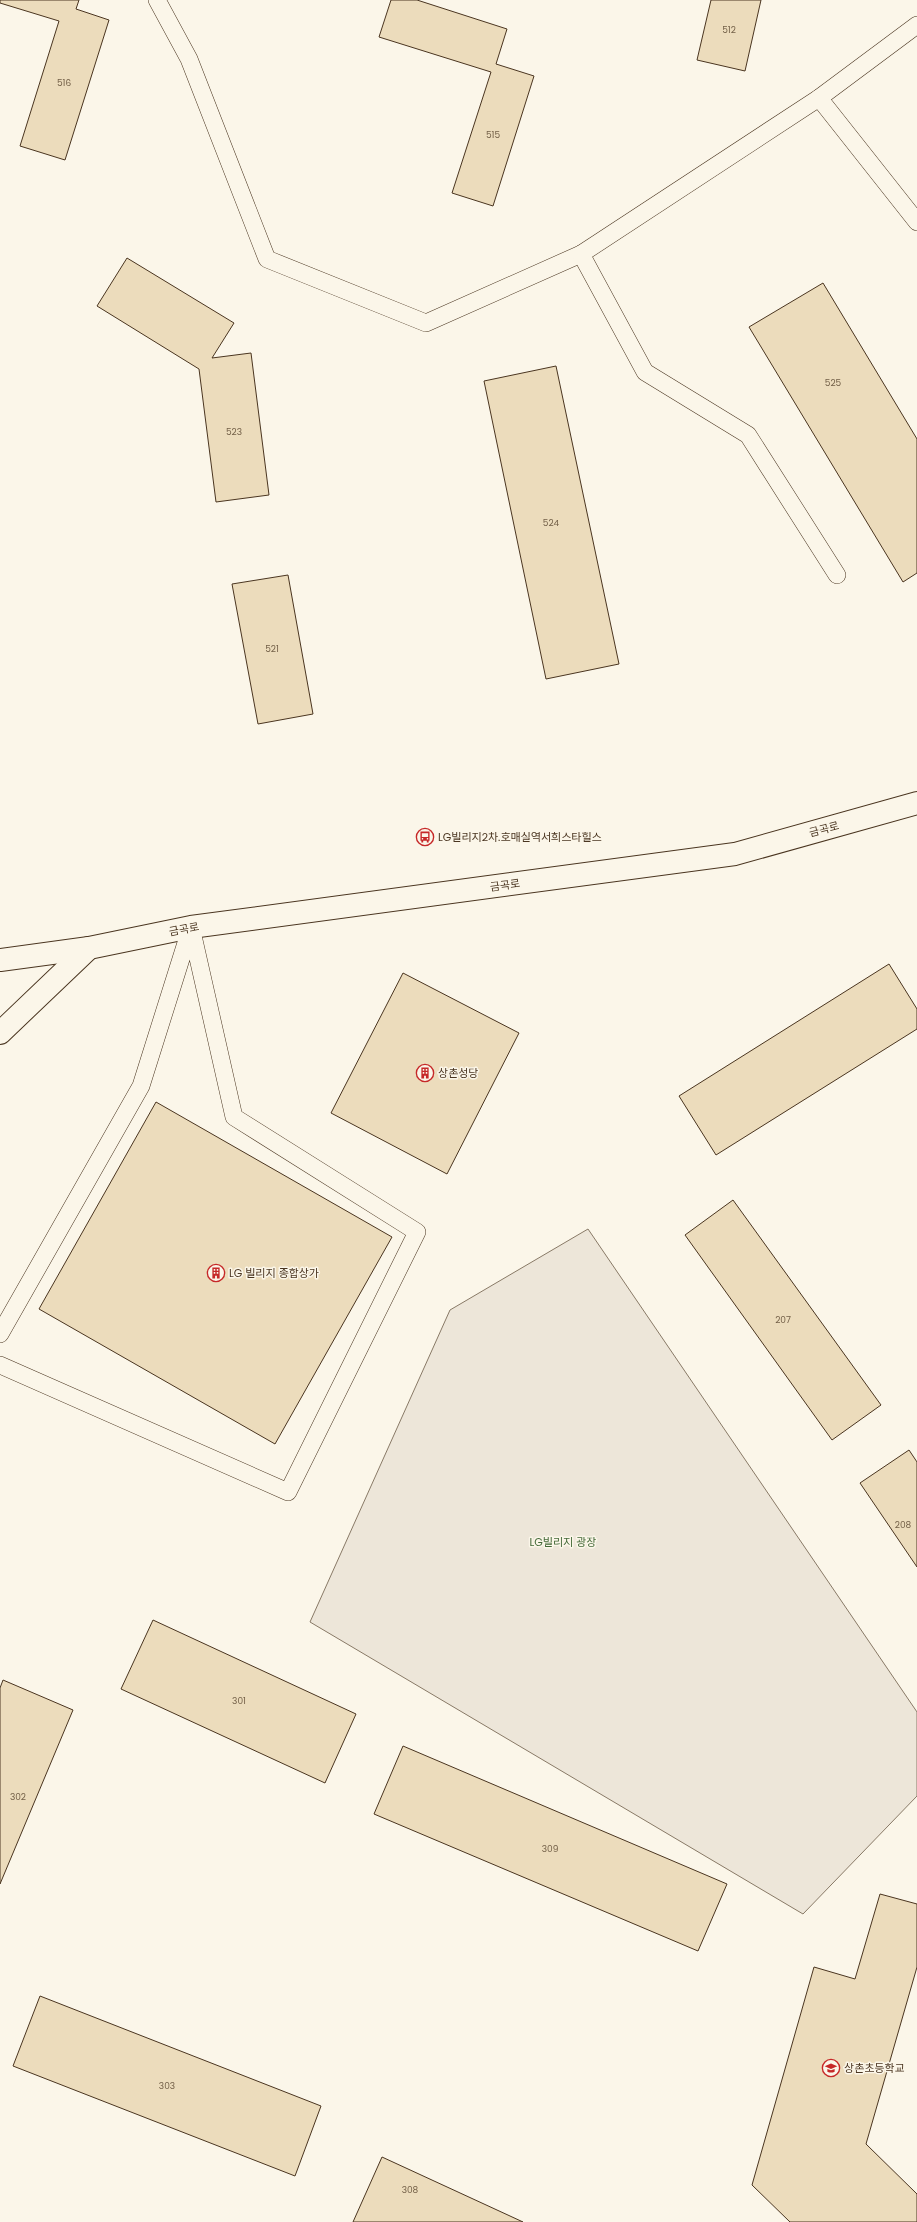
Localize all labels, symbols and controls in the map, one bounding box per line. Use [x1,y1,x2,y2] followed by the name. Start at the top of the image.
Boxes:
[722,24,736,36] house number: 512
[57,77,71,89] house number: 516
[486,129,500,141] house number: 515
[825,377,842,389] house number: 525
[226,426,242,438] house number: 523
[543,517,560,529] house number: 524
[265,643,279,655] house number: 521
[807,817,841,841] street label: 금곡로
[415,827,435,847] bus stop icon: LG빌리지2차.호매실역서희스타힐스
[438,829,602,845] place label: LG빌리지2차.호매실역서희스타힐스
[489,875,521,895] street label: 금곡로
[168,918,200,940] street label: 금곡로
[415,1063,435,1083] building icon: 상촌성당
[438,1065,478,1081] place label: 상촌성당
[206,1263,226,1283] building icon: LG 빌리지 종합상가
[229,1265,319,1281] place label: LG 빌리지 종합상가
[775,1314,791,1326] house number: 207
[895,1519,912,1531] house number: 208
[530,1534,596,1550] park label: LG빌리지 광장
[232,1695,246,1707] house number: 301
[10,1791,26,1803] house number: 302
[542,1843,559,1855] house number: 309
[821,2058,841,2078] school or university icon: 상촌초등학교
[844,2060,905,2076] place label: 상촌초등학교
[159,2080,175,2092] house number: 303
[402,2184,419,2196] house number: 308

